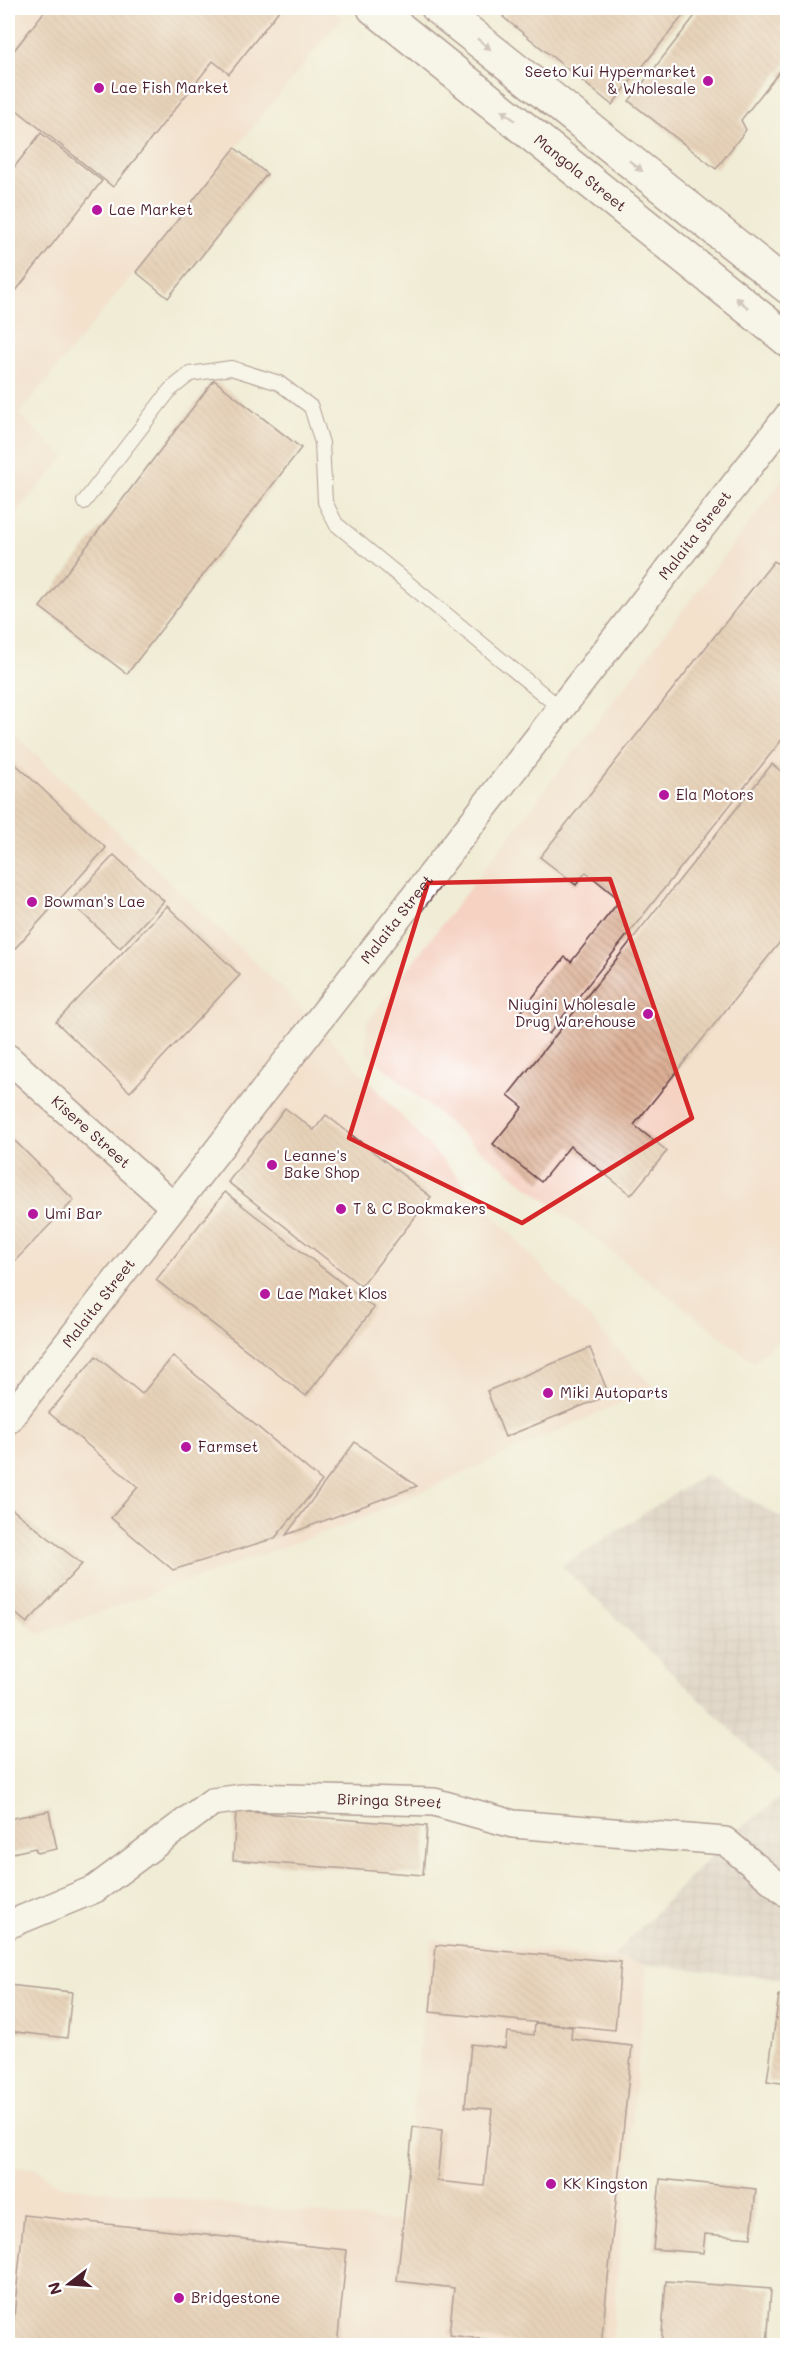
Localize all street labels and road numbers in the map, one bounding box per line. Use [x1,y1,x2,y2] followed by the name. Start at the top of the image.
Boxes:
[530,129,631,216] street label: Mangola Street
[653,486,735,584] street label: Malaita Street
[355,870,437,967] street label: Malaita Street
[47,1091,135,1172] street label: Kisere Street
[57,1254,139,1351] street label: Malaita Street
[337,1788,445,1813] street label: Biringa Street

